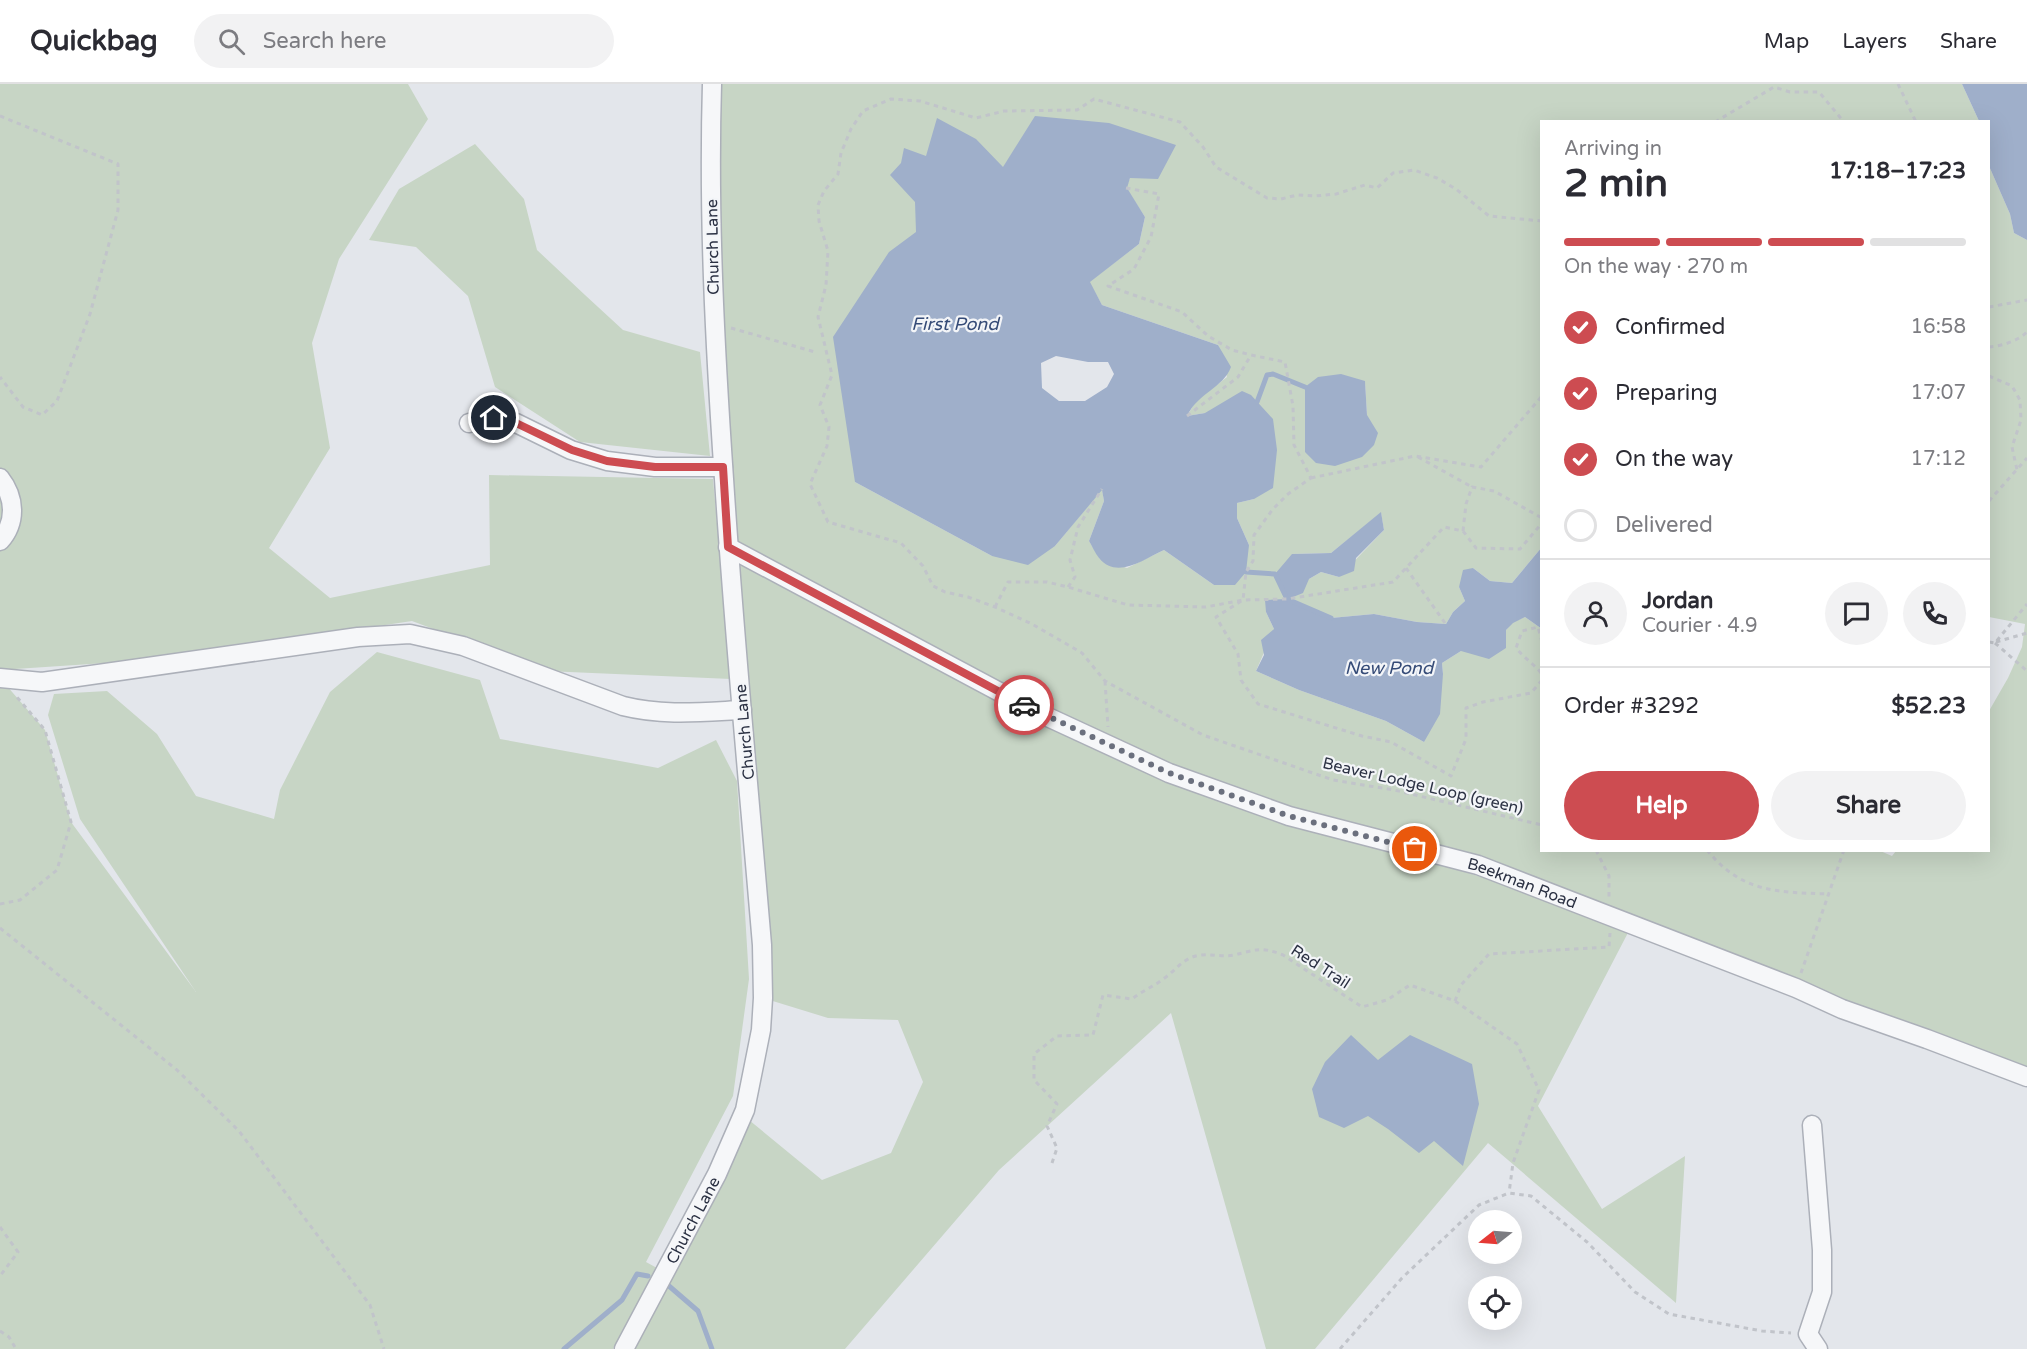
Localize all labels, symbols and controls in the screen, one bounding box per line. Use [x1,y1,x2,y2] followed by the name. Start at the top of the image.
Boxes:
[194,14,614,68] search box
[30,24,158,58] text: Quickbag
[215,25,248,58] icon: search
[263,28,387,54] text: Search here
[1764,29,1809,54] text: Map
[1842,29,1907,54] text: Layers
[1940,29,1997,54] text: Share
[1564,137,1662,161] text: Arriving in
[1829,158,1966,184] text: 17:18–17:23
[1564,160,1668,207] text: 2 min
[702,199,724,295] street label: Church Lane
[1564,255,1748,279] text: On the way · 270 m
[1564,311,1597,344] icon: check
[911,313,1001,335] water label: First Pond
[1615,314,1725,340] text: Confirmed
[1911,315,1966,339] text: 16:58
[1564,377,1597,410] icon: check
[1615,380,1718,406] text: Preparing
[1911,381,1966,405] text: 17:07
[468,392,519,443] pin
[477,401,510,434] icon: home
[1564,443,1597,476] icon: check
[1615,446,1733,472] text: On the way
[1911,447,1966,471] text: 17:12
[1615,512,1713,538] text: Delivered
[1564,582,1627,645] button: person
[1825,582,1888,645] button: chat
[1903,582,1966,645] button: phone
[1642,588,1713,614] text: Jordan
[1642,614,1757,638] text: Courier · 4.9
[1345,657,1436,679] water label: New Pond
[994,675,1054,735] courier
[731,683,759,781] street label: Church Lane
[1008,689,1041,722] icon: car
[1564,693,1699,719] text: Order #3292
[1891,693,1966,719] text: $52.23
[1321,753,1525,819] street label: Beaver Lodge Loop (green)
[1564,771,1759,840] button: Help
[1771,771,1966,840] button: Share
[1389,823,1440,874] pin
[1398,832,1431,865] icon: bag
[1465,854,1580,913] street label: Beekman Road
[1287,940,1354,993] street label: Red Trail
[662,1173,725,1268] street label: Church Lane
[1468,1210,1522,1264] north arrow
[1468,1210,1522,1330] map controls
[1468,1276,1522,1330] button: locate

